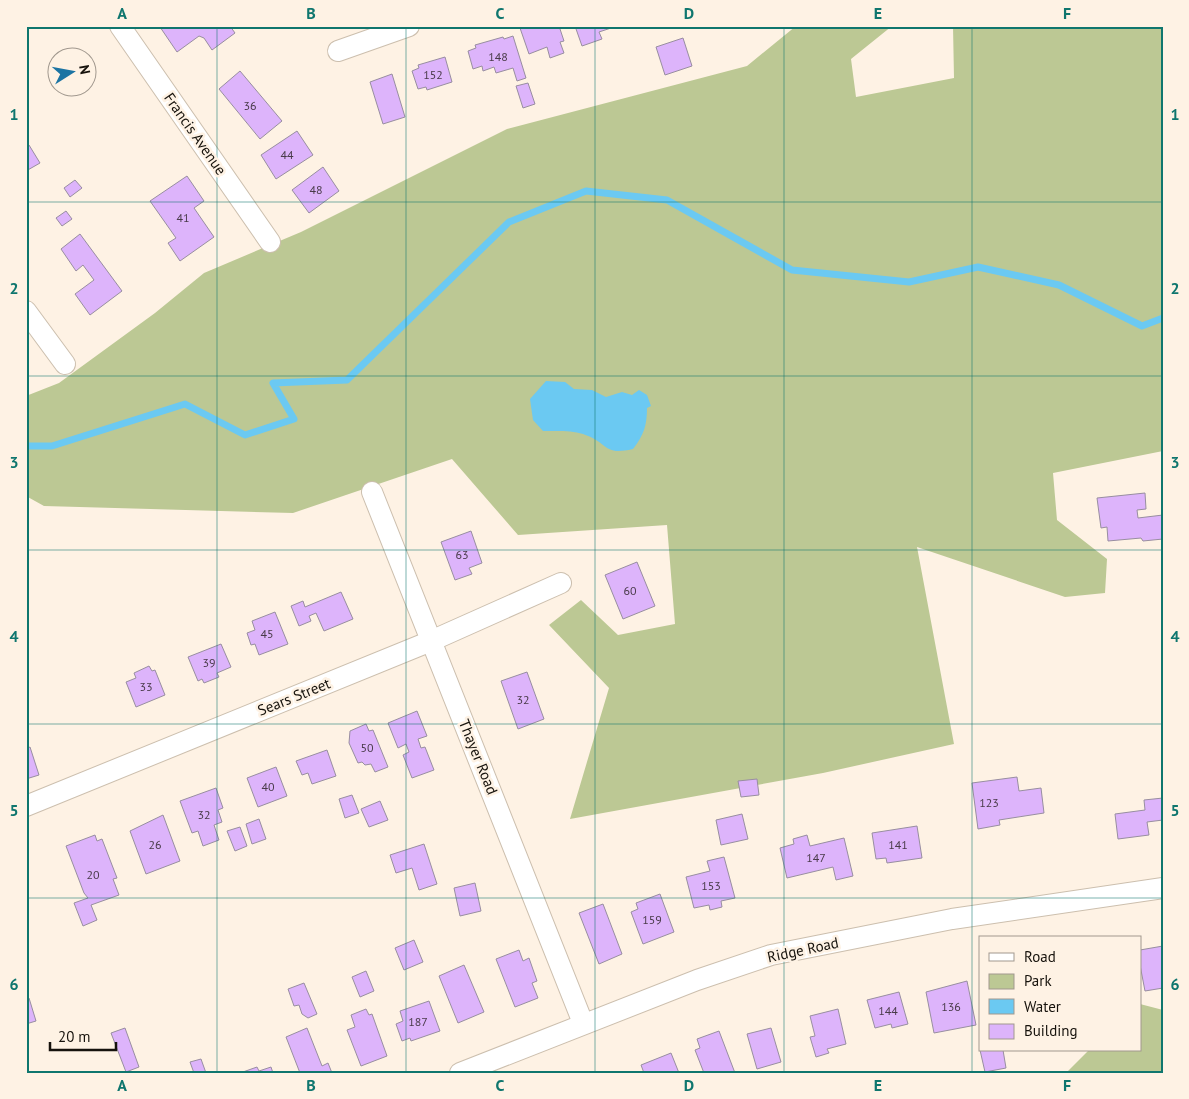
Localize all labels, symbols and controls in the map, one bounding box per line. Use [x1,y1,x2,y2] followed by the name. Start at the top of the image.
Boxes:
[117,3,127,23] text: A
[306,3,316,23] text: B
[496,3,505,23] text: C
[684,3,694,23] text: D
[874,3,882,23] text: E
[1063,3,1071,23] text: F
[48,48,98,98] north arrow
[488,49,508,64] house number: 148
[75,63,94,76] text: N
[423,67,443,82] house number: 152
[160,89,231,178] street label: Francis Avenue
[243,98,257,113] house number: 36
[9,104,19,124] text: 1
[1170,104,1180,124] text: 1
[280,147,294,162] house number: 44
[309,182,323,197] house number: 48
[176,210,190,225] house number: 41
[9,278,19,298] text: 2
[1170,278,1180,298] text: 2
[9,452,19,472] text: 3
[1170,452,1180,472] text: 3
[455,547,469,562] house number: 63
[623,583,637,598] house number: 60
[9,626,19,646] text: 4
[260,626,274,641] house number: 45
[1170,626,1180,646] text: 4
[202,655,216,670] house number: 39
[255,673,333,720] street label: Sears Street
[139,679,153,694] house number: 33
[516,692,530,707] house number: 32
[455,716,502,797] street label: Thayer Road
[360,740,374,755] house number: 50
[261,779,275,794] house number: 40
[979,795,999,810] house number: 123
[9,800,19,820] text: 5
[1170,800,1180,820] text: 5
[197,807,211,822] house number: 32
[148,837,162,852] house number: 26
[888,837,908,852] house number: 141
[806,850,826,865] house number: 147
[86,867,100,882] house number: 20
[701,878,721,893] house number: 153
[642,912,662,927] house number: 159
[765,933,840,966] street label: Ridge Road
[979,936,1142,1052] legend
[1024,947,1056,966] text: Road
[1024,971,1052,990] text: Park
[9,974,19,994] text: 6
[1170,974,1180,994] text: 6
[1024,997,1061,1016] text: Water
[941,999,961,1014] house number: 136
[878,1003,898,1018] house number: 144
[408,1014,428,1029] house number: 187
[50,1019,116,1051] scale bar
[1024,1021,1078,1040] text: Building
[58,1027,91,1046] text: 20 m
[117,1075,127,1095] text: A
[306,1075,316,1095] text: B
[496,1075,505,1095] text: C
[684,1075,694,1095] text: D
[874,1075,882,1095] text: E
[1063,1075,1071,1095] text: F

